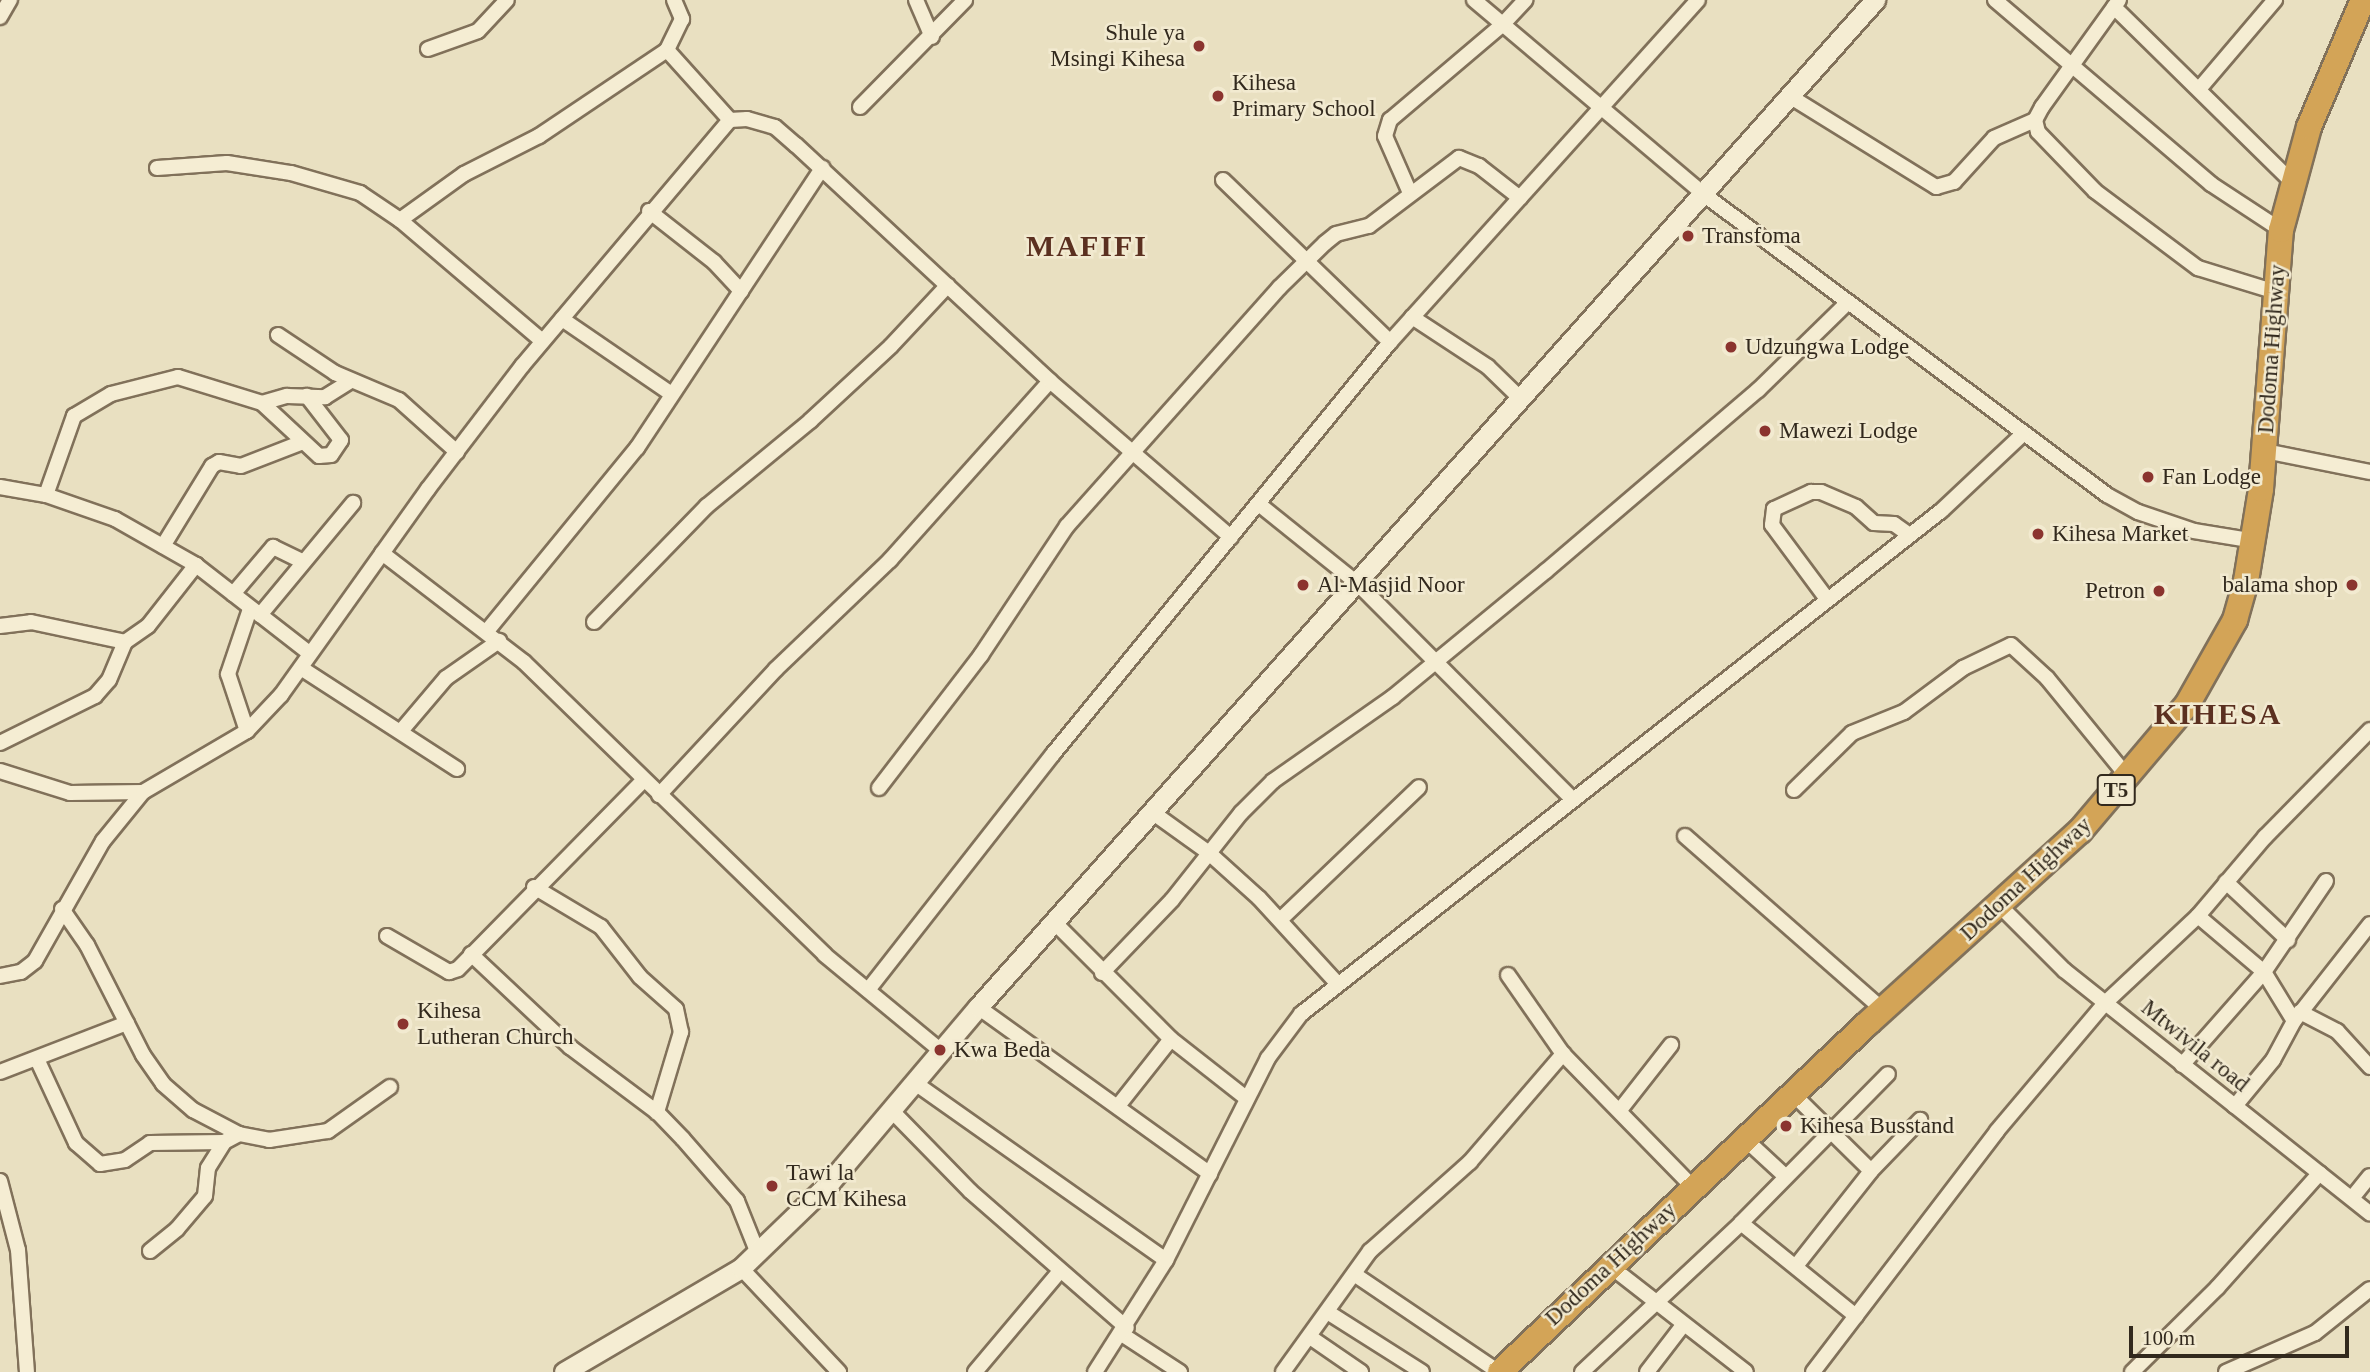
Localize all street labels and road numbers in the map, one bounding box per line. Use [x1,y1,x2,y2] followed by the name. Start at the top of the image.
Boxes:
[2252,264,2292,434] street label: Dodoma Highway
[2095,772,2137,808] road number: T5
[1955,811,2097,947] street label: Dodoma Highway
[2135,994,2255,1098] street label: Mtwivila road
[1540,1196,1682,1332] street label: Dodoma Highway

